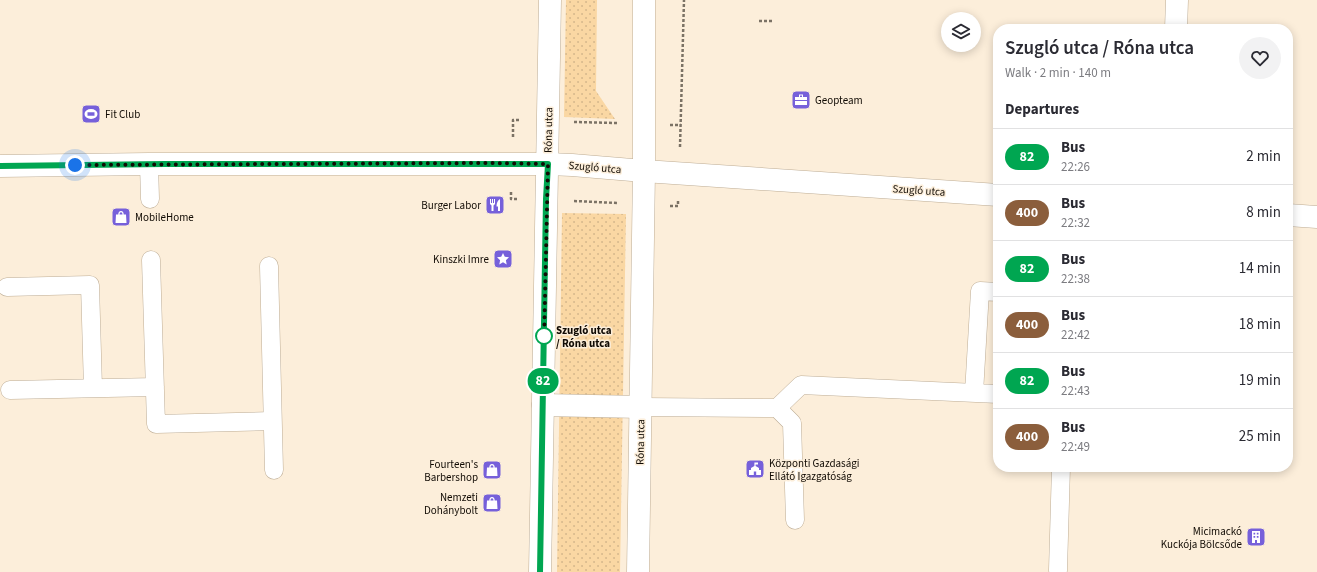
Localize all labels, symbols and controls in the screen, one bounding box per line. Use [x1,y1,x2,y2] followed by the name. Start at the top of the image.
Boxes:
[941,12,981,52] map controls
[941,12,981,52] button: layers
[1005,35,1194,62] text: Szugló utca / Róna utca
[1239,37,1281,79] button: heart
[1005,64,1111,82] text: Walk · 2 min · 140 m
[790,89,812,111] office icon: Geopteam
[815,93,863,108] place label: Geopteam
[1005,99,1079,120] text: Departures
[80,103,102,125] sports icon: Fit Club
[105,107,140,122] place label: Fit Club
[541,107,556,153] street label: Róna utca
[1061,137,1085,158] text: Bus
[1246,146,1281,167] text: 2 min
[1020,147,1034,167] text: 82
[65,155,85,175] your location
[568,158,622,177] street label: Szugló utca
[1061,158,1090,176] text: 22:26
[892,181,946,200] street label: Szugló utca
[1061,193,1085,214] text: Bus
[484,194,506,216] restaurant icon: Burger Labor
[421,198,481,213] place label: Burger Labor
[1246,202,1281,223] text: 8 min
[1016,203,1038,223] text: 400
[110,206,132,228] shop icon: MobileHome
[135,210,194,225] place label: MobileHome
[1061,214,1090,232] text: 22:32
[492,248,514,270] place icon: Kinszki Imre
[1061,249,1085,270] text: Bus
[433,252,490,267] place label: Kinszki Imre
[1239,258,1281,279] text: 14 min
[1020,259,1034,279] text: 82
[1061,270,1090,288] text: 22:38
[1061,305,1085,326] text: Bus
[1239,314,1281,335] text: 18 min
[1016,315,1038,335] text: 400
[556,323,612,351] place label: Szugló utca / Róna utca
[1061,326,1090,344] text: 22:42
[535,327,553,345] marker: Szugló utca / Róna utca
[1061,361,1085,382] text: Bus
[525,368,561,394] line badge: 82
[1239,370,1281,391] text: 19 min
[536,371,550,391] text: 82
[1020,371,1034,391] text: 82
[1061,382,1090,400] text: 22:43
[1061,417,1085,438] text: Bus
[633,419,648,465] street label: Róna utca
[1239,426,1281,447] text: 25 min
[1016,427,1038,447] text: 400
[1061,438,1090,456] text: 22:49
[769,456,860,484] place label: Központi Gazdasági Ellátó Igazgatóság
[424,457,478,485] place label: Fourteen's Barbershop
[744,458,766,480] public building icon: Központi Gazdasági Ellátó Igazgatóság
[481,459,503,481] shop icon: Fourteen's Barbershop
[424,490,478,518] place label: Nemzeti Dohánybolt
[481,492,503,514] shop icon: Nemzeti Dohánybolt
[1161,524,1243,552] place label: Micimackó Kuckója Bölcsőde
[1245,526,1267,548] building icon: Micimackó Kuckója Bölcsőde

